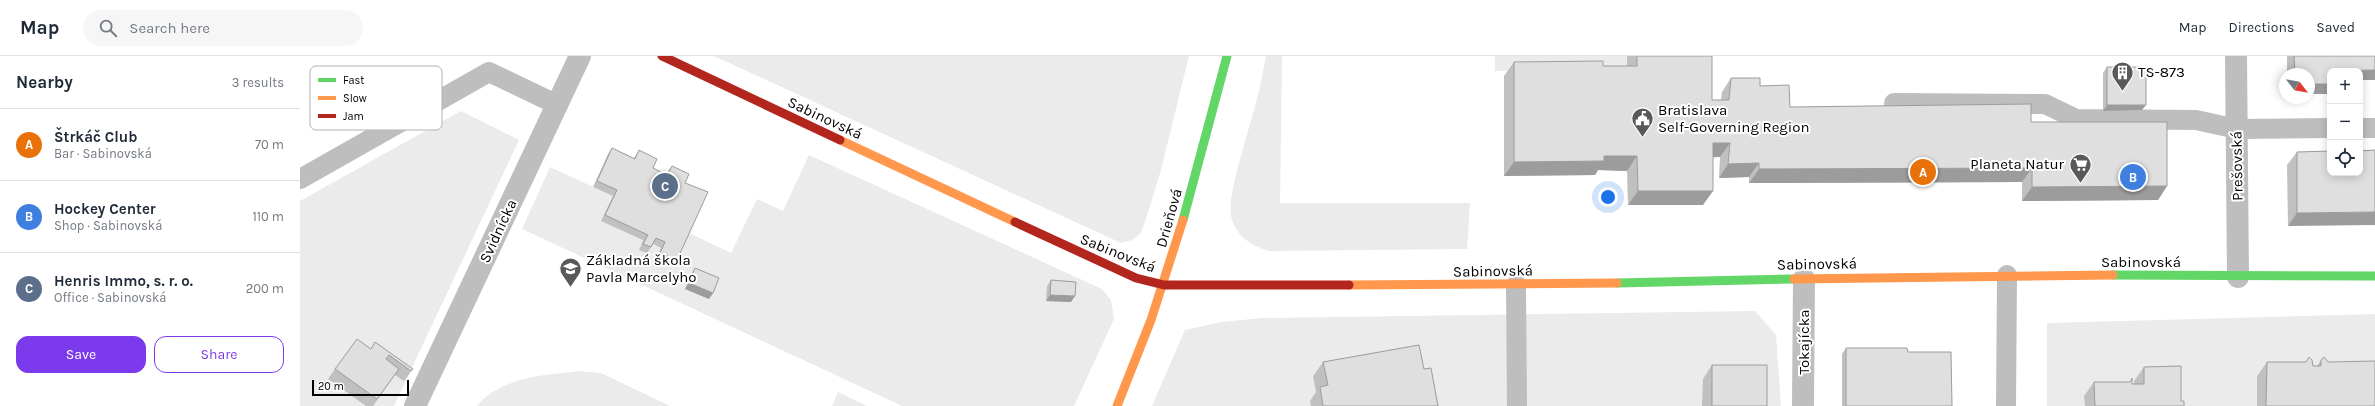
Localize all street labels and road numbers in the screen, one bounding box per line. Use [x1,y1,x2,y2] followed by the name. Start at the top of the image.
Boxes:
[785,93,865,143] street label: Sabinovská
[2227,131,2247,201] street label: Prešovská
[1152,186,1186,250] street label: Drieňová
[475,196,521,266] street label: Svidnícka
[1078,230,1158,276] street label: Sabinovská
[2101,253,2181,271] street label: Sabinovská
[1777,254,1857,274] street label: Sabinovská
[1453,261,1533,281] street label: Sabinovská
[1795,310,1813,374] street label: Tokajícka

